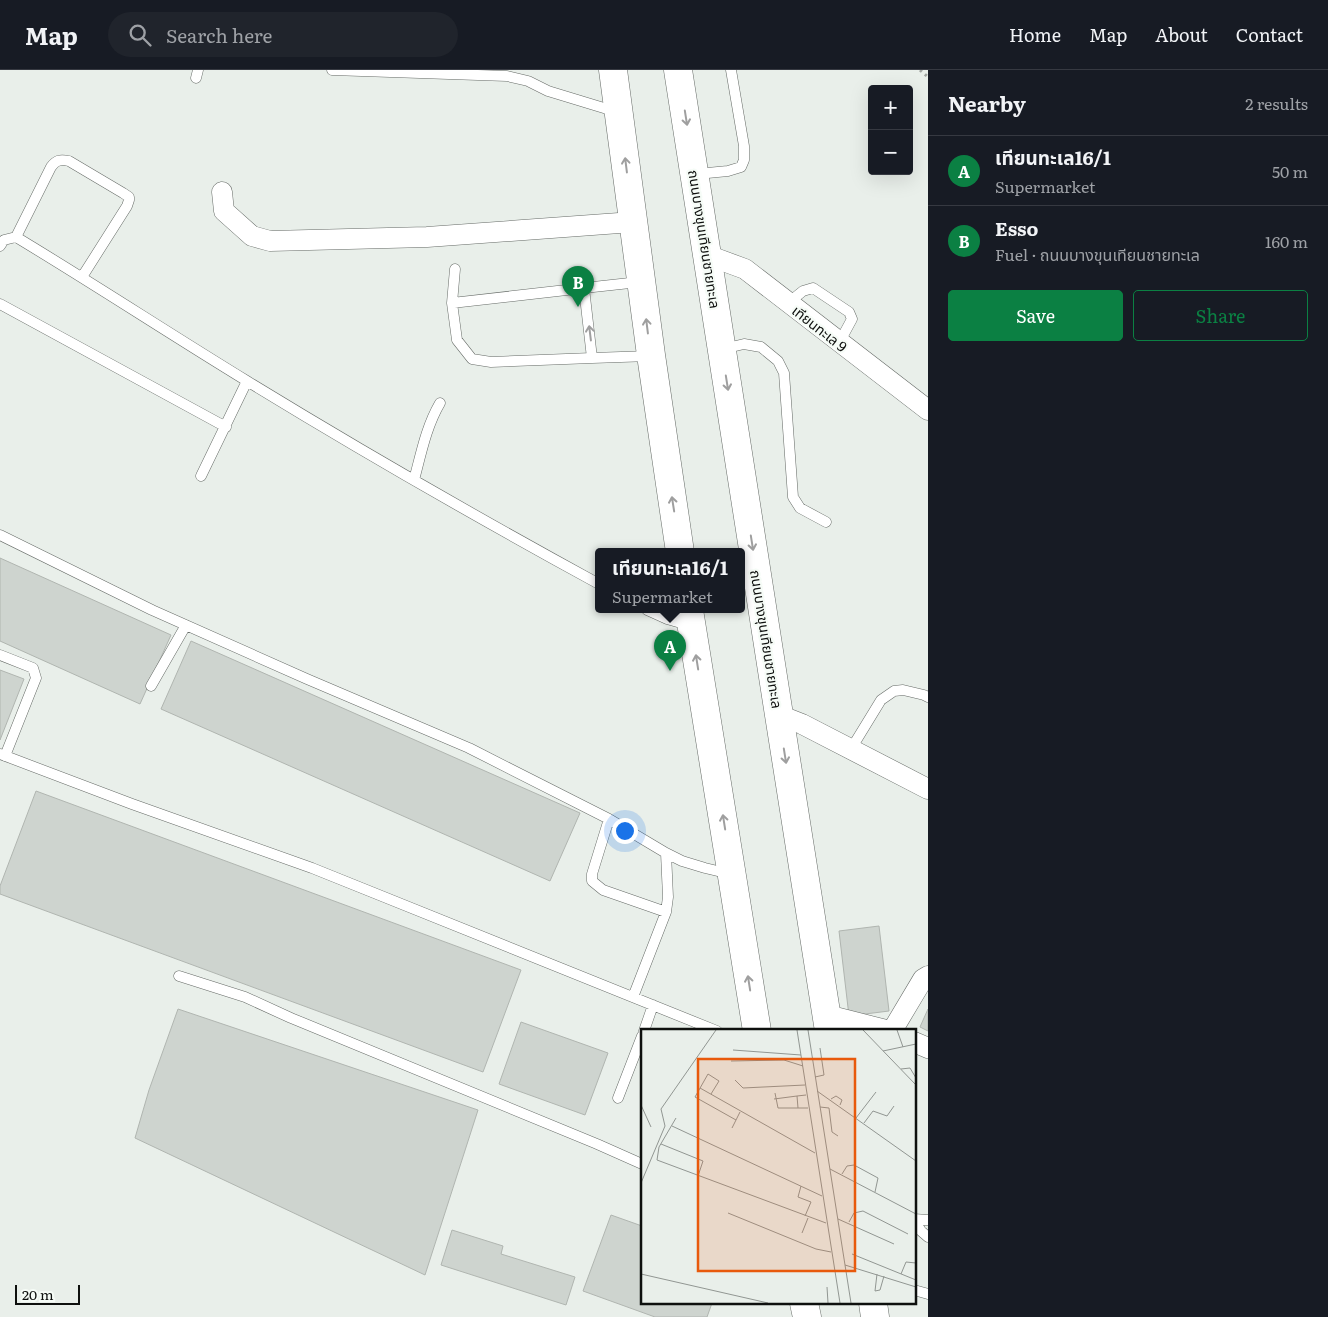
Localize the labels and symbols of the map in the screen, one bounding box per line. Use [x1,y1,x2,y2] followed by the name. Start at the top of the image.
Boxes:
[681,110,691,126] one-way arrow
[621,157,631,173] one-way arrow
[684,168,726,310] street label: ถนนบางขุนเทียนชายทะเล
[562,266,594,307] pin: B
[788,300,852,356] street label: เทียนทะเล 9
[642,318,652,334] one-way arrow
[585,325,595,341] one-way arrow
[722,374,732,390] one-way arrow
[668,496,678,512] one-way arrow
[747,535,757,551] one-way arrow
[746,568,788,710] street label: ถนนบางขุนเทียนชายทะเล
[654,630,686,671] pin: A
[692,654,702,670] one-way arrow
[780,747,790,763] one-way arrow
[718,814,728,830] one-way arrow
[612,818,638,844] your location
[744,975,754,991] one-way arrow
[641,1029,916,1304] inset map
[15,1282,80,1305] scale bar

